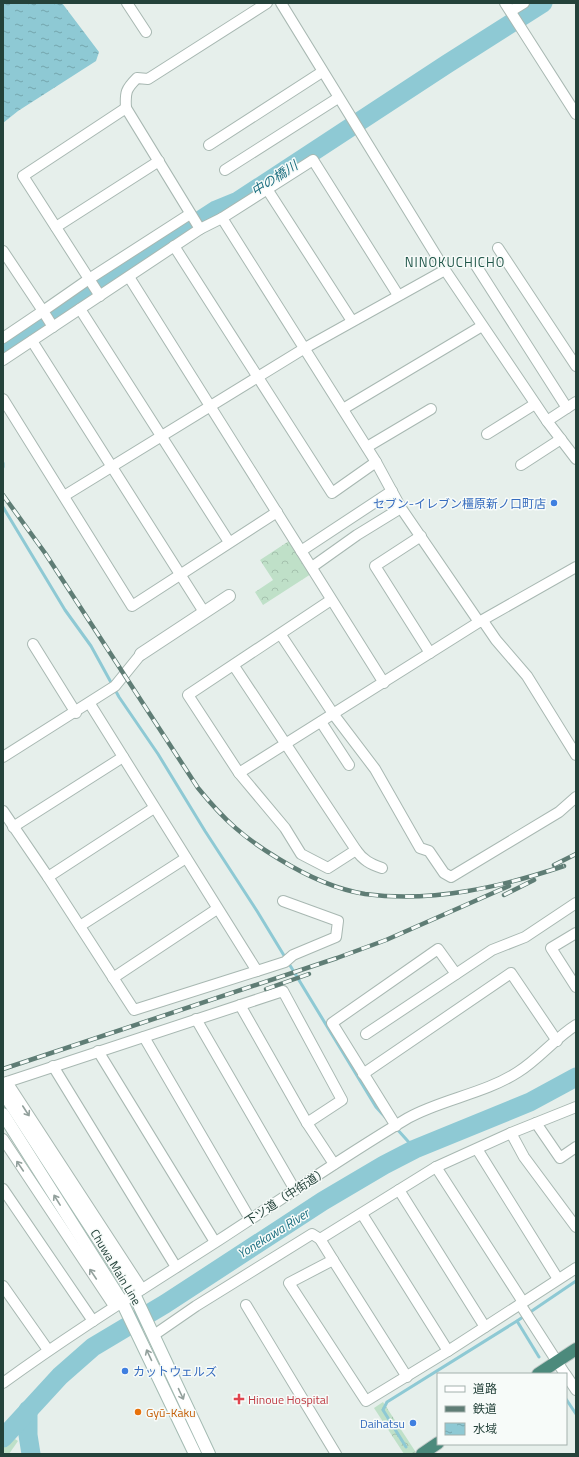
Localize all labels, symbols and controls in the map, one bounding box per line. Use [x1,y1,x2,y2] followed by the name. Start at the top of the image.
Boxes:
[247,154,303,201] water label: 中の橋川
[405,252,505,272] district label: NINOKUCHICHO
[373,494,546,513] place label: セブン-イレブン橿原新ノ口町店
[549,498,559,508] marker: セブン-イレブン橿原新ノ口町店
[22,1105,30,1116] one-way arrow
[16,1161,24,1172] one-way arrow
[241,1162,331,1230] street label: 下ツ道（中街道）
[53,1194,61,1206] one-way arrow
[233,1202,314,1263] water label: Yonekawa River
[86,1225,146,1309] street label: Chuwa Main Line
[88,1268,96,1280] one-way arrow
[145,1350,152,1362] one-way arrow
[133,1362,217,1381] place label: カットウェルズ
[120,1366,130,1376] marker: カットウェルズ
[437,1373,567,1445] legend
[473,1379,497,1398] text: 道路
[178,1387,185,1399] one-way arrow
[248,1390,329,1409] place label: Hinoue Hospital
[233,1393,245,1405] marker: Hinoue Hospital
[473,1399,497,1418] text: 鉄道
[146,1403,196,1422] place label: Gyū-Kaku
[133,1407,143,1417] marker: Gyū-Kaku
[360,1414,405,1433] place label: Daihatsu
[408,1418,418,1428] marker: Daihatsu
[473,1419,497,1438] text: 水域

